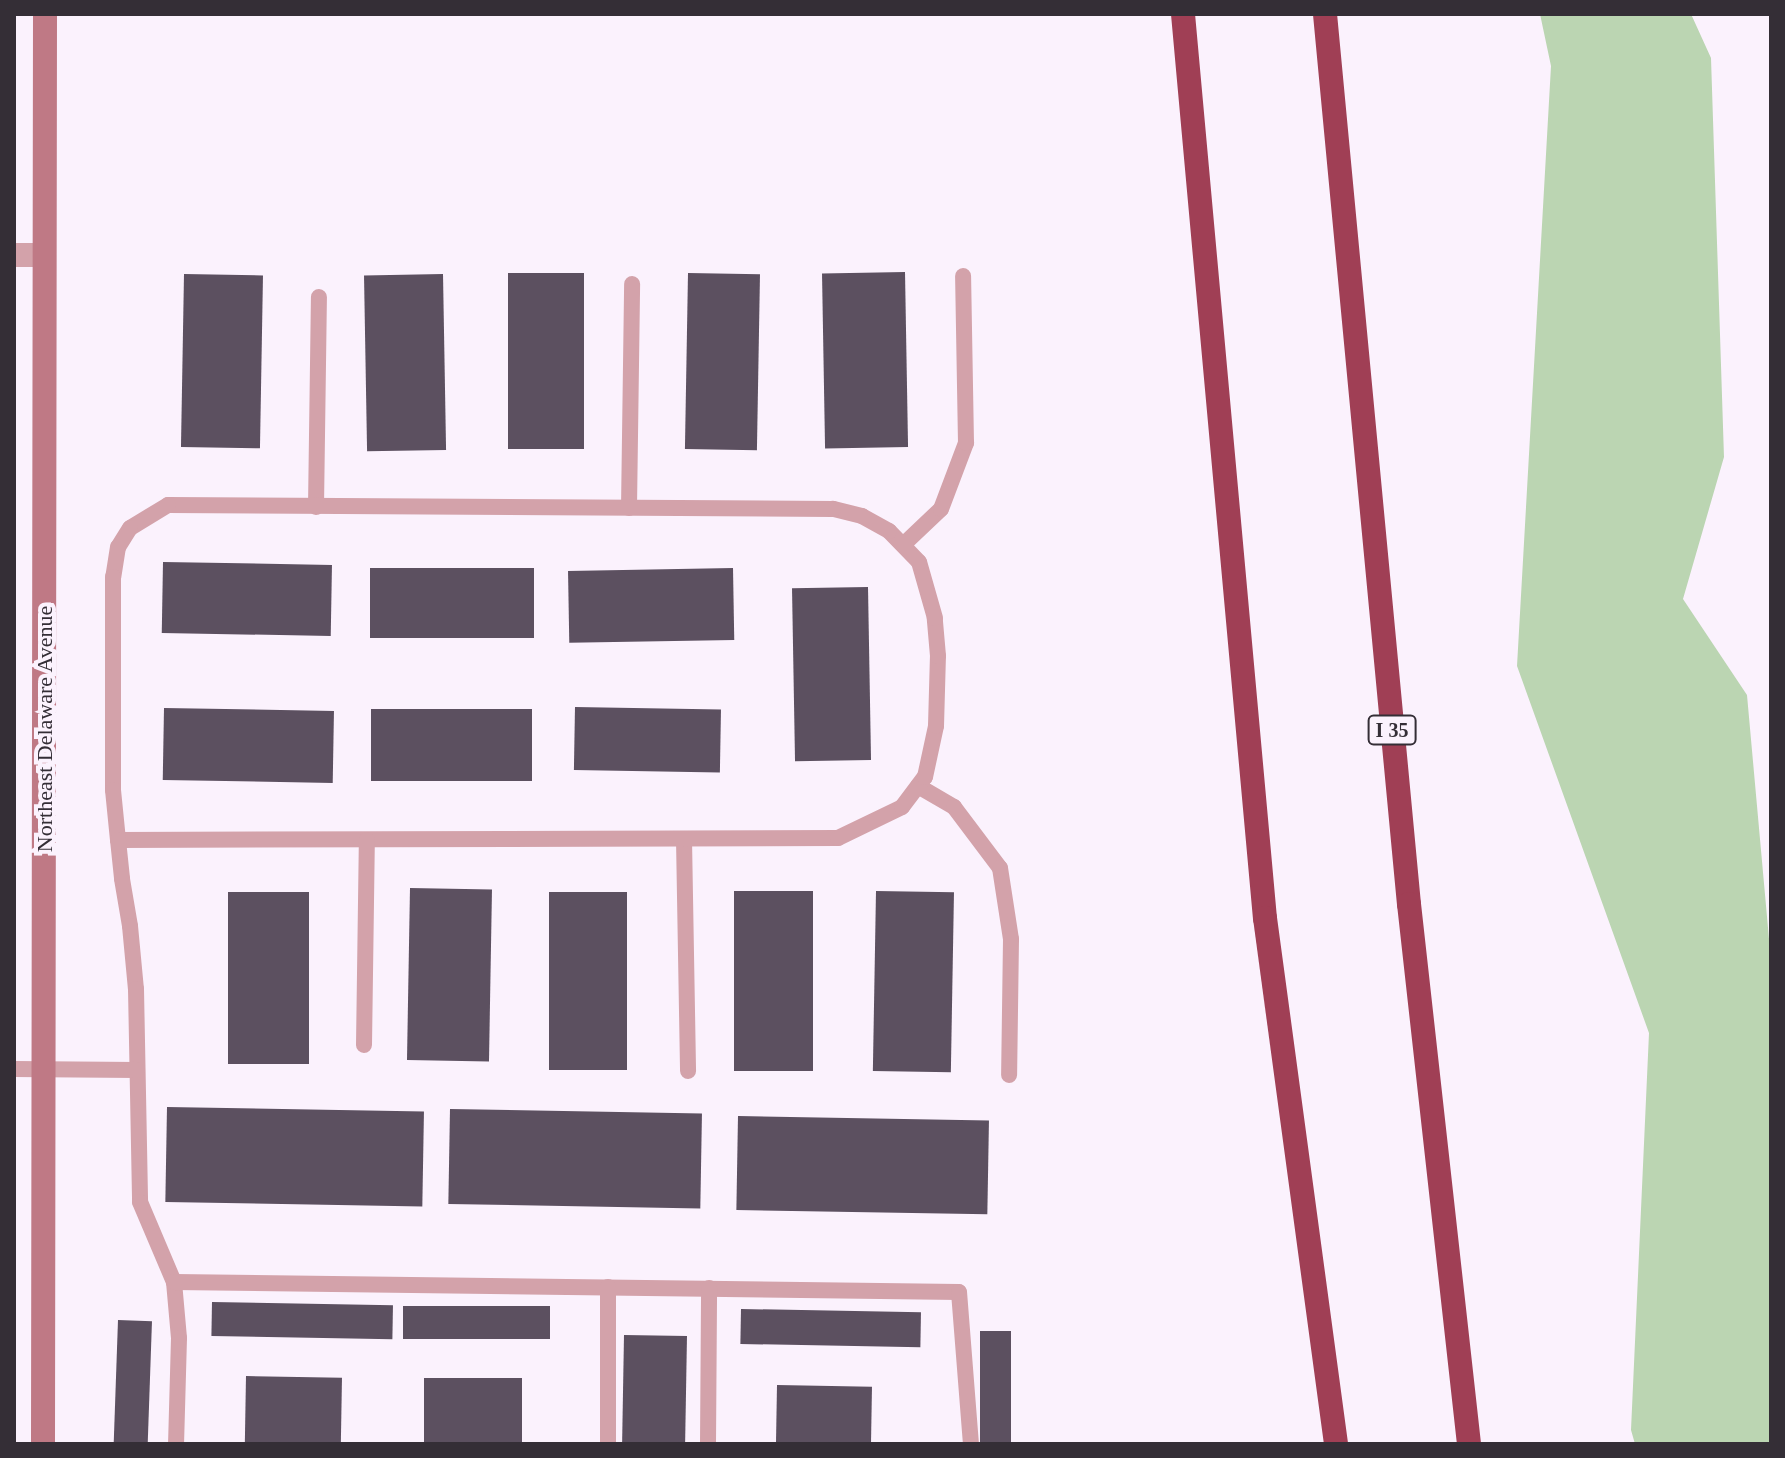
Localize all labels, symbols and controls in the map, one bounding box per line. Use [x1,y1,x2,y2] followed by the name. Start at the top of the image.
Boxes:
[32,605,58,853] street label: Northeast Delaware Avenue
[1366,714,1418,746] road number: I 35

